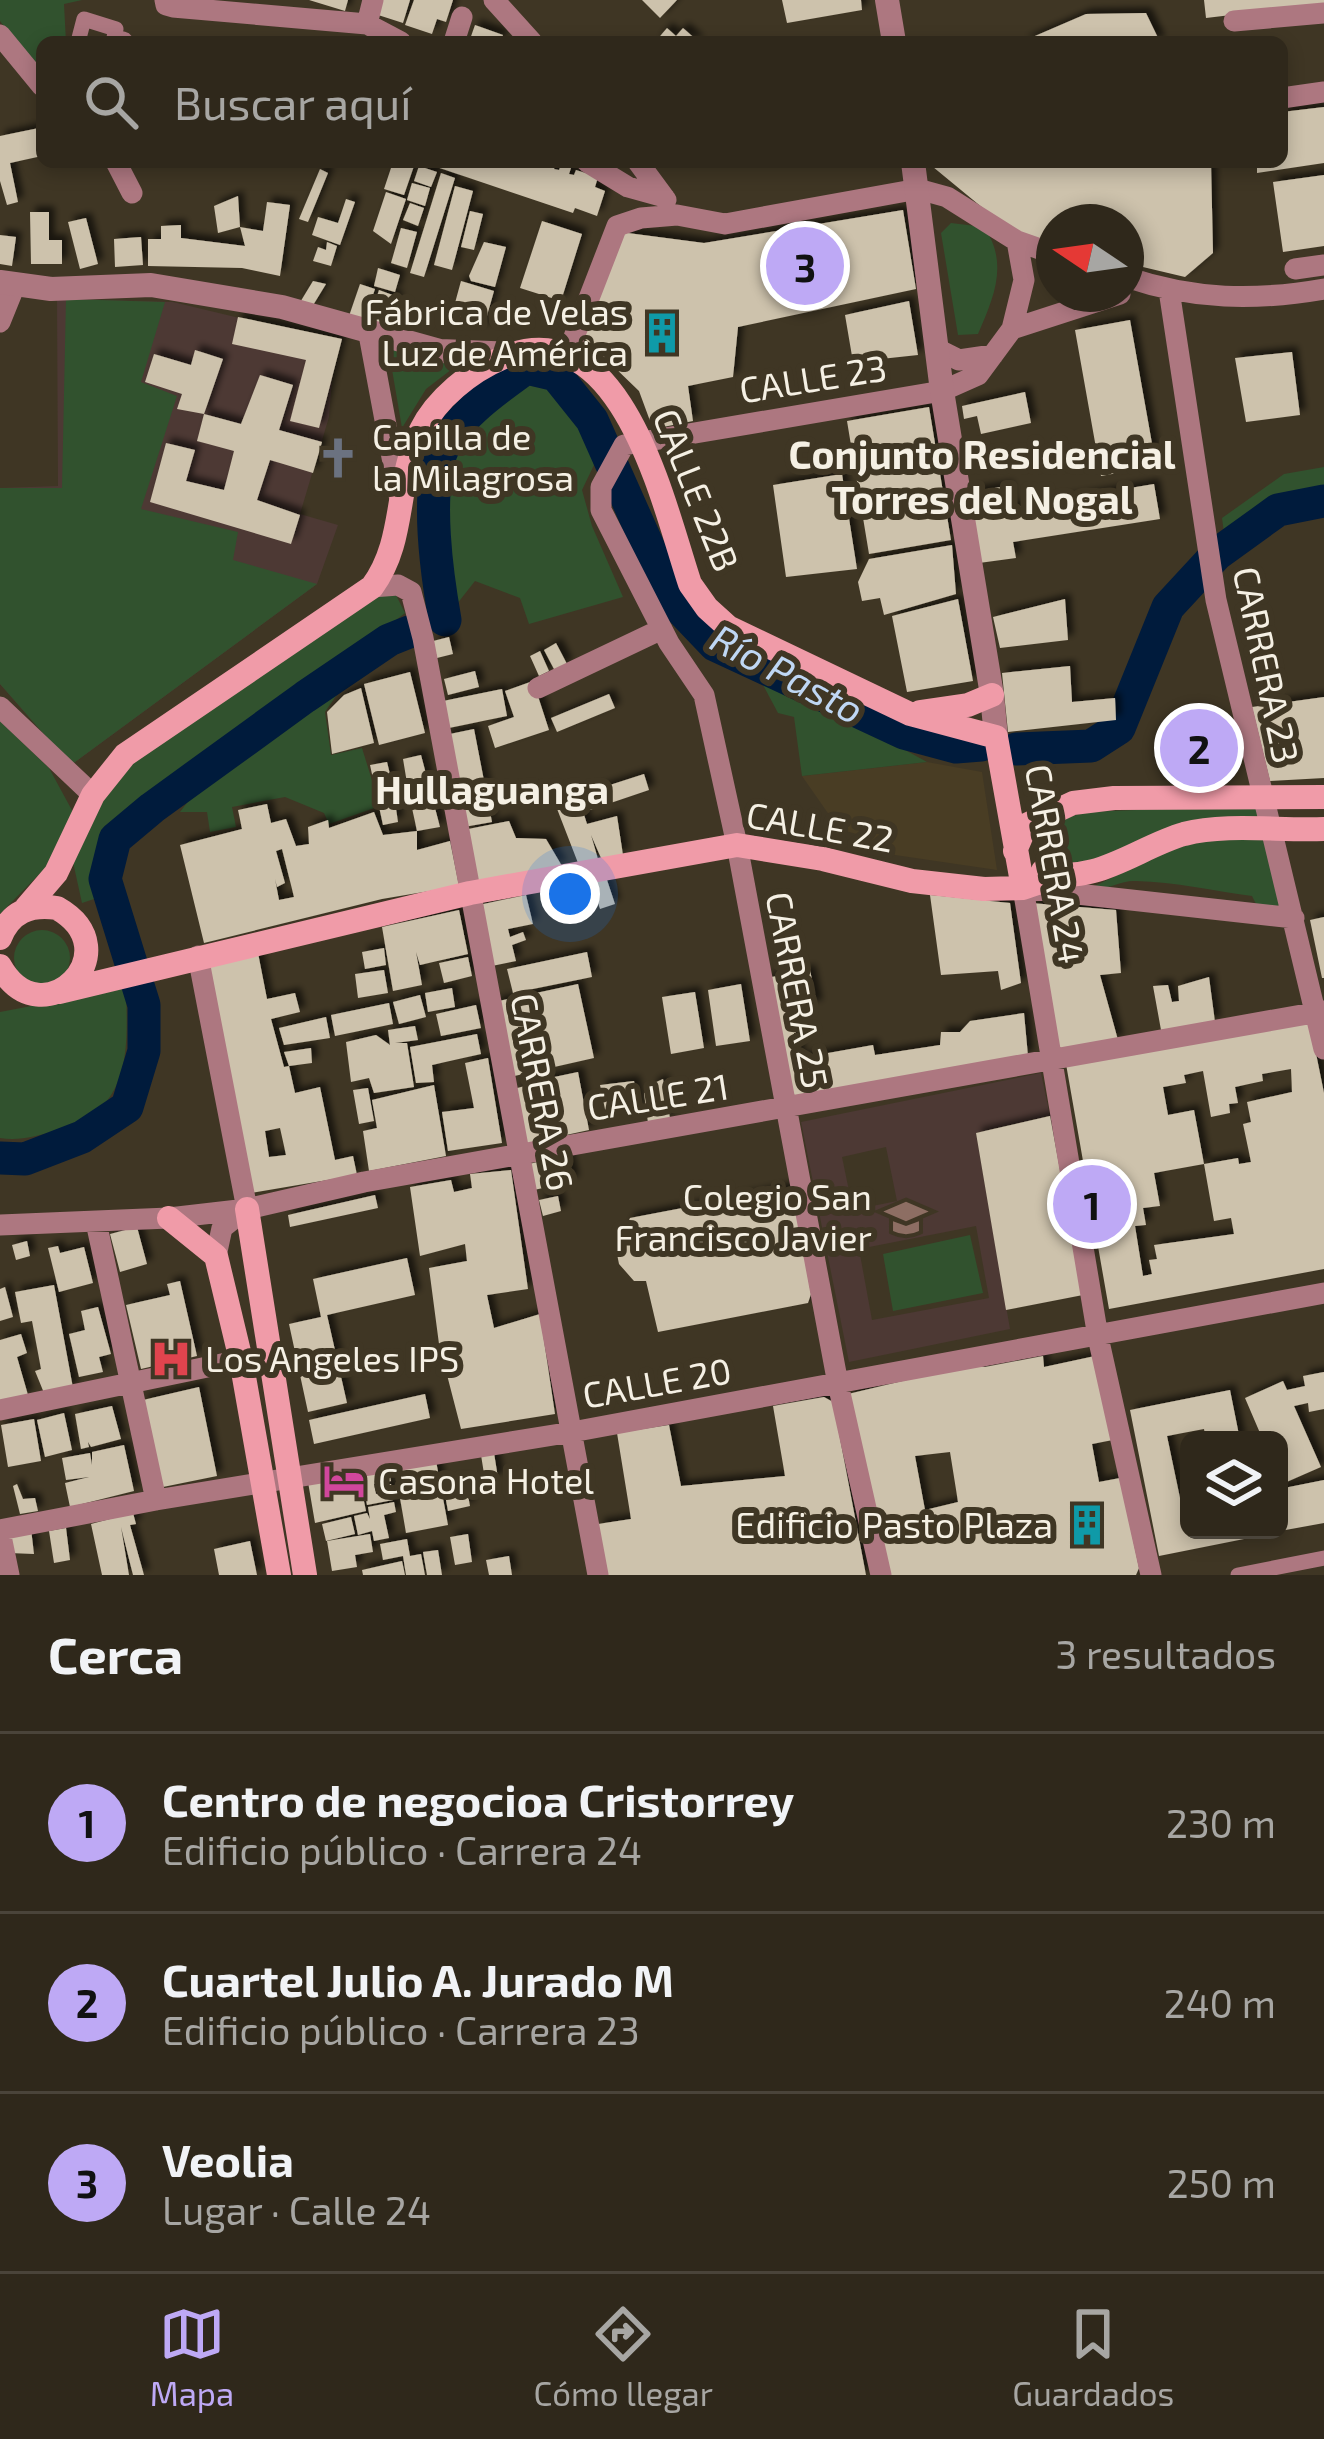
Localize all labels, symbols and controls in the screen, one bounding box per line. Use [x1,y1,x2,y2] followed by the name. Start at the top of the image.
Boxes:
[36,36,1288,168] search box
[78,69,144,135] icon: search
[174,75,411,129] text: Buscar aquí
[1036,204,1144,312] north arrow
[766,221,844,311] pin: 3
[365,289,628,373] place label: Fábrica de Velas Luz de América
[639,310,685,356] building icon: Fábrica de Velas Luz de América
[736,345,889,410] street label: CALLE 23
[645,402,749,577] street label: CALLE 22B
[372,414,574,498] place label: Capilla de la Milagrosa
[788,430,1176,522] district label: Conjunto Residencial Torres del Nogal
[315,435,361,481] church icon: Capilla de la Milagrosa
[1226,563,1309,767] street label: CARRERA 23
[703,613,872,732] water label: Río Pasto
[1160,703,1238,793] pin: 2
[1018,761,1095,967] street label: CARRERA 24
[375,765,609,812] district label: Hullaguanga
[743,791,897,860] street label: CALLE 22
[540,864,600,924] your location
[758,888,839,1091] street label: CARRERA 25
[503,989,584,1194] street label: CARRERA 26
[584,1063,732,1128] street label: CALLE 21
[1053,1159,1131,1249] pin: 1
[614,1174,872,1258] place label: Colegio San Francisco Javier
[883,1195,929,1241] school or university icon: Colegio San Francisco Javier
[148,1336,194,1382] hospital icon: Los Angeles IPS
[205,1336,459,1379] place label: Los Angeles IPS
[579,1347,734,1416] street label: CALLE 20
[1180,1431,1288,1539] map controls
[1180,1431,1288,1539] button: layers
[321,1458,367,1504] hotel icon: Casona Hotel
[378,1458,594,1501] place label: Casona Hotel
[735,1502,1053,1545] place label: Edificio Pasto Plaza
[1064,1502,1110,1548] building icon: Edificio Pasto Plaza
[48,1623,183,1684] text: Cerca
[1056,1630,1276,1677] text: 3 resultados
[162,1772,794,1826] text: Centro de negocioa Cristorrey
[79,1799,95,1846] text: 1
[1166,1799,1276,1846] text: 230 m
[162,1826,642,1873] text: Edificio público · Carrera 24
[162,1952,674,2006] text: Cuartel Julio A. Jurado M
[76,1979,98,2026] text: 2
[1164,1979,1276,2026] text: 240 m
[162,2006,640,2053] text: Edificio público · Carrera 23
[162,2132,294,2186] text: Veolia
[76,2159,98,2206] text: 3
[1167,2159,1276,2206] text: 250 m
[162,2186,431,2233] text: Lugar · Calle 24
[150,2301,234,2413] tab: Mapa
[533,2301,713,2413] tab: Cómo llegar
[1012,2301,1174,2413] tab: Guardados

